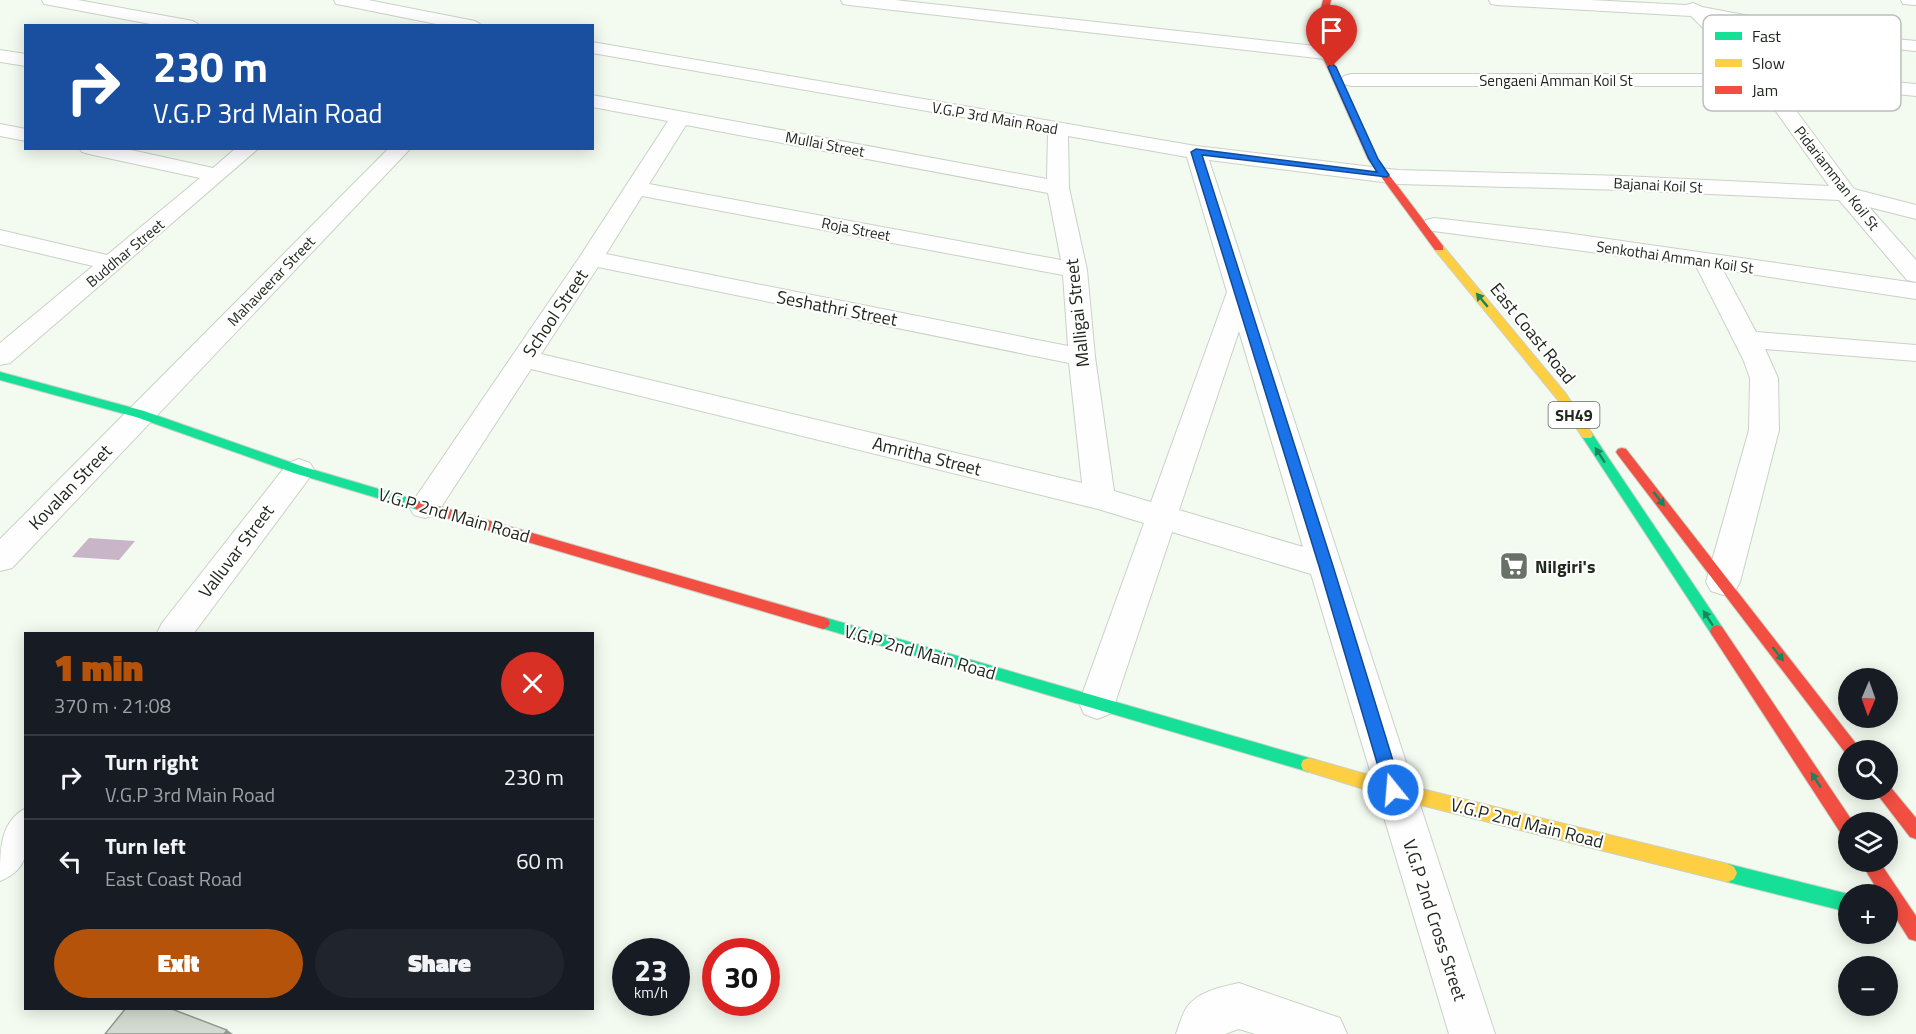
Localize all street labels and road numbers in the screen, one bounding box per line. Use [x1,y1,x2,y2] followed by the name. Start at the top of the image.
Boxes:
[1479,69,1634,92] street label: Sengaeni Amman Koil St
[930,96,1060,140] street label: V.G.P 3rd Main Road
[1789,121,1886,236] street label: Pidariamman Koil St
[783,125,867,163] street label: Mullai Street
[1613,171,1704,199] street label: Bajanai Koil St
[820,211,893,247] street label: Roja Street
[81,213,170,293] street label: Buddhar Street
[222,230,321,331] street label: Mahaveerar Street
[1595,235,1756,280] street label: Senkothai Amman Koil St
[1058,257,1096,369] street label: Malligai Street
[516,263,595,362] street label: School Street
[1484,277,1582,389] street label: East Coast Road
[774,283,900,333] street label: Seshathri Street
[1548,402,1600,428] road number: SH49
[870,429,985,483] street label: Amritha Street
[22,438,118,536] street label: Kovalan Street
[375,480,533,550] street label: V.G.P 2nd Main Road
[192,498,281,603] street label: Valluvar Street
[841,617,999,687] street label: V.G.P 2nd Main Road
[1448,791,1606,855] street label: V.G.P 2nd Main Road
[1396,836,1474,1005] street label: V.G.P 2nd Cross Street

